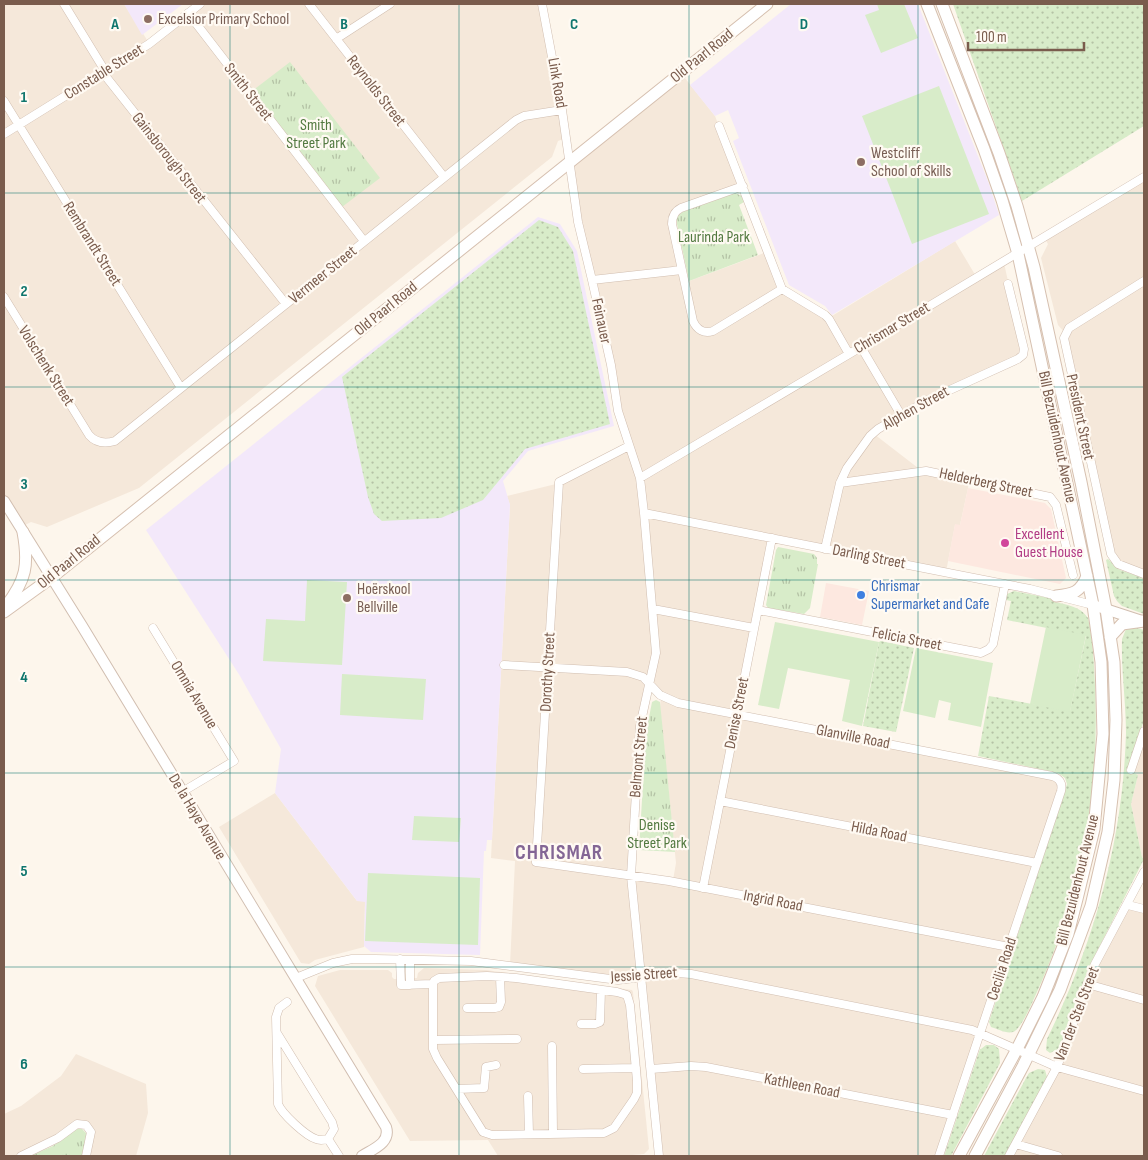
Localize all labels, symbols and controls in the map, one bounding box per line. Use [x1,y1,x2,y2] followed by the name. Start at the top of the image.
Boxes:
[158,10,289,29] place label: Excelsior Primary School
[142,13,154,25] marker: Excelsior Primary School
[110,15,119,34] text: A
[340,15,348,34] text: B
[570,15,578,34] text: C
[800,15,808,34] text: D
[968,20,1084,52] scale bar
[667,25,737,87] street label: Old Paarl Road
[976,28,1007,47] text: 100 m
[61,40,147,104] street label: Constable Street
[342,52,410,130] street label: Reynolds Street
[543,56,571,110] street label: Link Road
[220,59,277,125] street label: Smith Street
[21,88,28,107] text: 1
[128,109,210,207] street label: Gainsborough Street
[286,116,346,153] park label: Smith Street Park
[871,144,952,181] place label: Westcliff School of Skills
[855,156,867,168] marker: Westcliff School of Skills
[59,198,125,290] street label: Rembrandt Street
[678,228,750,247] park label: Laurinda Park
[285,242,361,308] street label: Vermeer Street
[351,278,421,340] street label: Old Paarl Road
[20,282,28,301] text: 2
[587,297,615,346] street label: Feinauer
[851,298,934,358] street label: Chrismar Street
[14,322,78,410] street label: Volschenk Street
[1034,369,1080,505] street label: Bill Bezuidenhout Avenue
[1062,372,1098,462] street label: President Street
[879,382,953,435] street label: Alphen Street
[937,464,1035,502] street label: Helderberg Street
[20,475,28,494] text: 3
[1015,525,1083,562] place label: Excellent Guest House
[34,531,104,593] street label: Old Paarl Road
[999,537,1011,549] marker: Excellent Guest House
[831,541,907,573] street label: Darling Street
[871,577,989,614] place label: Chrismar Supermarket and Cafe
[357,580,410,617] place label: Hoërskool Bellville
[855,589,867,601] marker: Chrismar Supermarket and Cafe
[341,592,353,604] marker: Hoërskool Bellville
[871,623,943,655] street label: Felicia Street
[536,632,560,712] street label: Dorothy Street
[166,658,222,732] street label: Omnia Avenue
[20,668,28,687] text: 4
[721,675,753,750] street label: Denise Street
[626,715,652,798] street label: Belmont Street
[815,721,891,753] street label: Glanville Road
[164,771,230,863] street label: De la Haye Avenue
[1053,813,1103,947] street label: Bill Bezuidenhout Avenue
[627,816,687,853] park label: Denise Street Park
[850,817,908,847] street label: Hilda Road
[515,840,603,865] district label: CHRISMAR
[20,862,28,881] text: 5
[742,886,804,916] street label: Ingrid Road
[983,935,1021,1003] street label: Cecilia Road
[609,963,678,987] street label: Jessie Street
[1050,964,1104,1064] street label: Van der Stel Street
[20,1055,28,1074] text: 6
[762,1069,842,1103] street label: Kathleen Road

